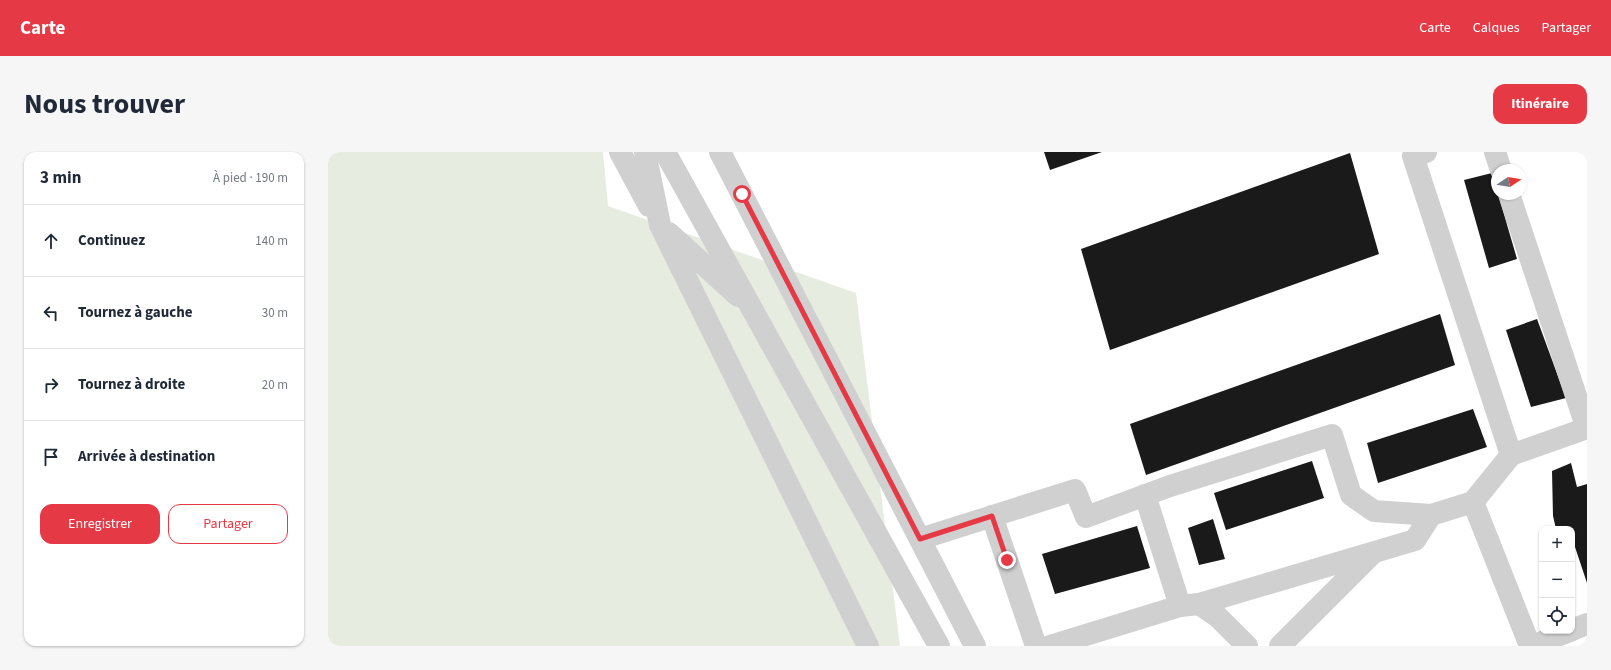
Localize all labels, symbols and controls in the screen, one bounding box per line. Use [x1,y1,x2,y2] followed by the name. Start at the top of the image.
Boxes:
[20,15,65,42] text: Carte
[1419,18,1451,38] text: Carte
[1473,18,1520,38] text: Calques
[1542,18,1591,38] text: Partager
[24,84,185,124] text: Nous trouver
[1493,84,1587,124] button: Itinéraire
[1491,164,1527,200] north arrow
[40,166,81,190] text: 3 min
[213,169,288,187] text: À pied · 190 m
[733,185,751,203] route start
[40,230,62,252] icon: ahead
[78,230,145,251] text: Continuez
[255,232,288,250] text: 140 m
[40,302,62,324] icon: left
[78,302,193,323] text: Tournez à gauche
[262,304,288,322] text: 30 m
[40,374,62,396] icon: right
[78,374,185,395] text: Tournez à droite
[262,376,288,394] text: 20 m
[40,446,62,468] icon: arrive
[78,446,215,467] text: Arrivée à destination
[40,504,160,544] button: Enregistrer
[168,504,288,544] button: Partager
[1539,526,1575,634] map controls
[1539,526,1575,562] button: +
[998,551,1016,569] route end
[1539,562,1575,598] button: −
[1539,598,1575,634] button: locate

